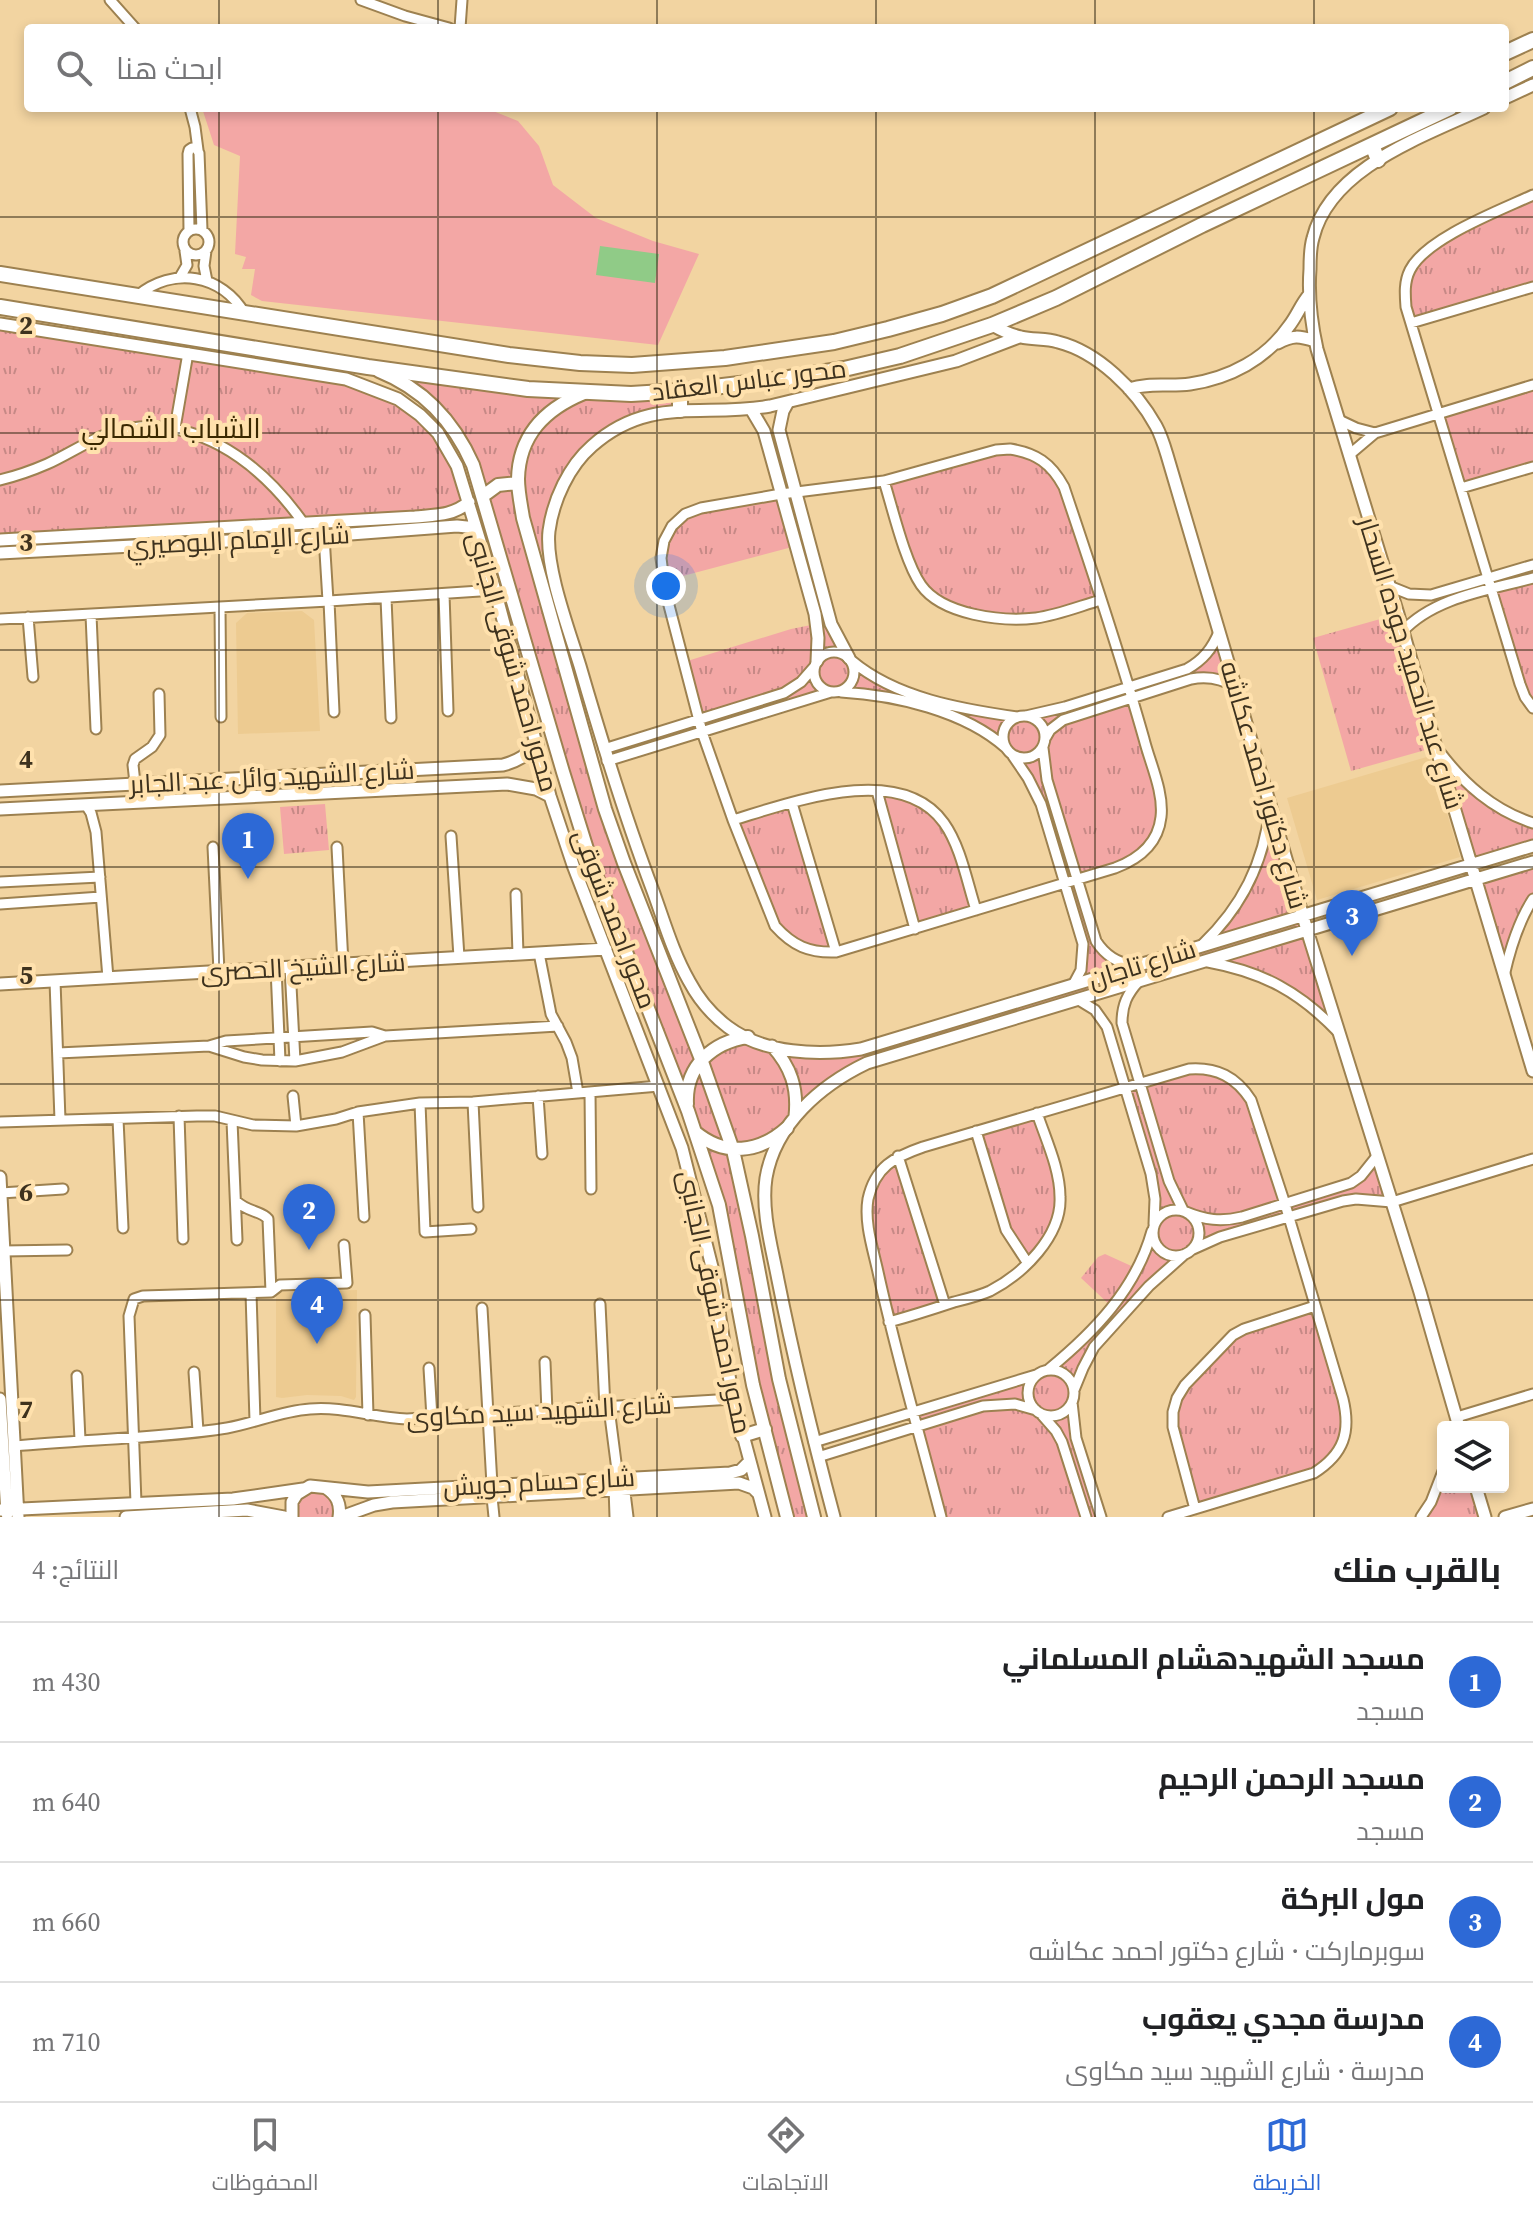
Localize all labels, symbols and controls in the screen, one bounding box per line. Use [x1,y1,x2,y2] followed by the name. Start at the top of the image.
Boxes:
[24,24,1509,112] search box
[52,46,96,90] icon: search
[116,48,223,89] text: ابحث هنا
[19,307,33,343] text: 2
[649,350,849,410] street label: محور عباس العقاد
[81,409,261,450] district label: الشباب الشمالي
[1349,510,1473,814] street label: شارع عبد الحميد جوده السحار
[125,516,351,566] street label: شارع الإمام البوصيري
[19,524,33,560] text: 3
[459,528,567,796] street label: محور احمد شوقى الجانبى
[646,566,686,606] your location
[1211,657,1317,913] street label: شارع دكتور احمد عكاشه
[19,741,33,777] text: 4
[127,752,415,803] street label: شارع الشهيد وائل عبد الجابر
[222,813,274,879] pin: 1
[564,824,666,1014] street label: محور احمد شوقى
[1326,890,1378,956] pin: 3
[1084,931,1200,997] street label: شارع تاجان
[200,944,406,990] street label: شارع الشيخ الحصرى
[19,957,33,993] text: 5
[669,1167,761,1437] street label: محور احمد شوقى الجانبى
[19,1174,33,1210] text: 6
[283,1184,335,1250] pin: 2
[291,1278,343,1344] pin: 4
[405,1386,673,1436] street label: شارع الشهيد سيد مكاوى
[19,1391,33,1427] text: 7
[1437,1421,1509,1493] map controls
[1437,1421,1509,1493] button: layers
[442,1459,636,1505] street label: شارع حسام جويش
[1333,1547,1501,1593] text: بالقرب منك
[32,1552,119,1588] text: النتائج: 4
[1002,1638,1425,1679] text: مسجد الشهيدهشام المسلماني
[32,1664,101,1700] text: 430 m
[1468,1664,1482,1700] text: 1
[1356,1693,1425,1729] text: مسجد
[1158,1758,1425,1799] text: مسجد الرحمن الرحيم
[32,1784,101,1820] text: 640 m
[1468,1784,1482,1820] text: 2
[1356,1813,1425,1849] text: مسجد
[1281,1878,1425,1919] text: مول البركة
[32,1904,101,1940] text: 660 m
[1468,1904,1482,1940] text: 3
[1029,1933,1425,1969] text: سوبرماركت · شارع دكتور احمد عكاشه
[1142,1998,1425,2039] text: مدرسة مجدي يعقوب
[32,2024,101,2060] text: 710 m
[1468,2024,1482,2060] text: 4
[1065,2053,1425,2089] text: مدرسة · شارع الشهيد سيد مكاوى
[212,2113,319,2203] tab: المحفوظات
[742,2113,829,2203] tab: الاتجاهات
[1253,2113,1321,2203] tab: الخريطة

